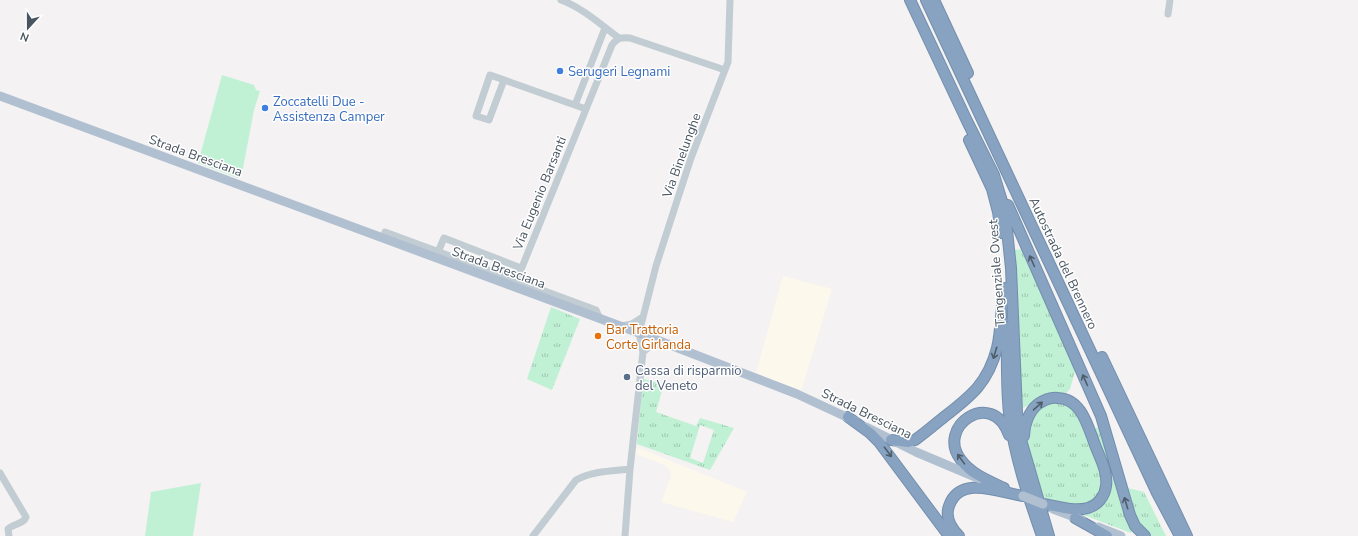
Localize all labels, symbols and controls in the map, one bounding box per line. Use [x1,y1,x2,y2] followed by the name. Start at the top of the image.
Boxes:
[8,8,48,48] north arrow
[18,28,31,45] text: N
[568,63,670,81] place label: Serugeri Legnami
[555,66,565,76] marker: Serugeri Legnami
[273,93,385,126] place label: Zoccatelli Due - Assistenza Camper
[260,103,270,113] marker: Zoccatelli Due - Assistenza Camper
[658,110,706,201] street label: Via Binelunghe
[146,131,245,181] street label: Strada Bresciana
[509,134,571,254] street label: Via Eugenio Barsanti
[1025,194,1102,332] street label: Autostrada del Brennero
[984,218,1010,327] street label: Tangenziale Ovest
[449,243,548,293] street label: Strada Bresciana
[1028,255,1036,267] one-way arrow
[606,321,691,354] place label: Bar Trattoria Corte Girlanda
[593,331,603,341] marker: Bar Trattoria Corte Girlanda
[991,347,998,360] one-way arrow
[635,362,742,395] place label: Cassa di risparmio del Veneto
[622,372,632,382] marker: Cassa di risparmio del Veneto
[1081,374,1088,386] one-way arrow
[818,384,915,444] street label: Strada Bresciana
[1032,401,1043,410] one-way arrow
[883,447,892,458] one-way arrow
[957,454,965,465] one-way arrow
[1122,497,1129,510] one-way arrow

